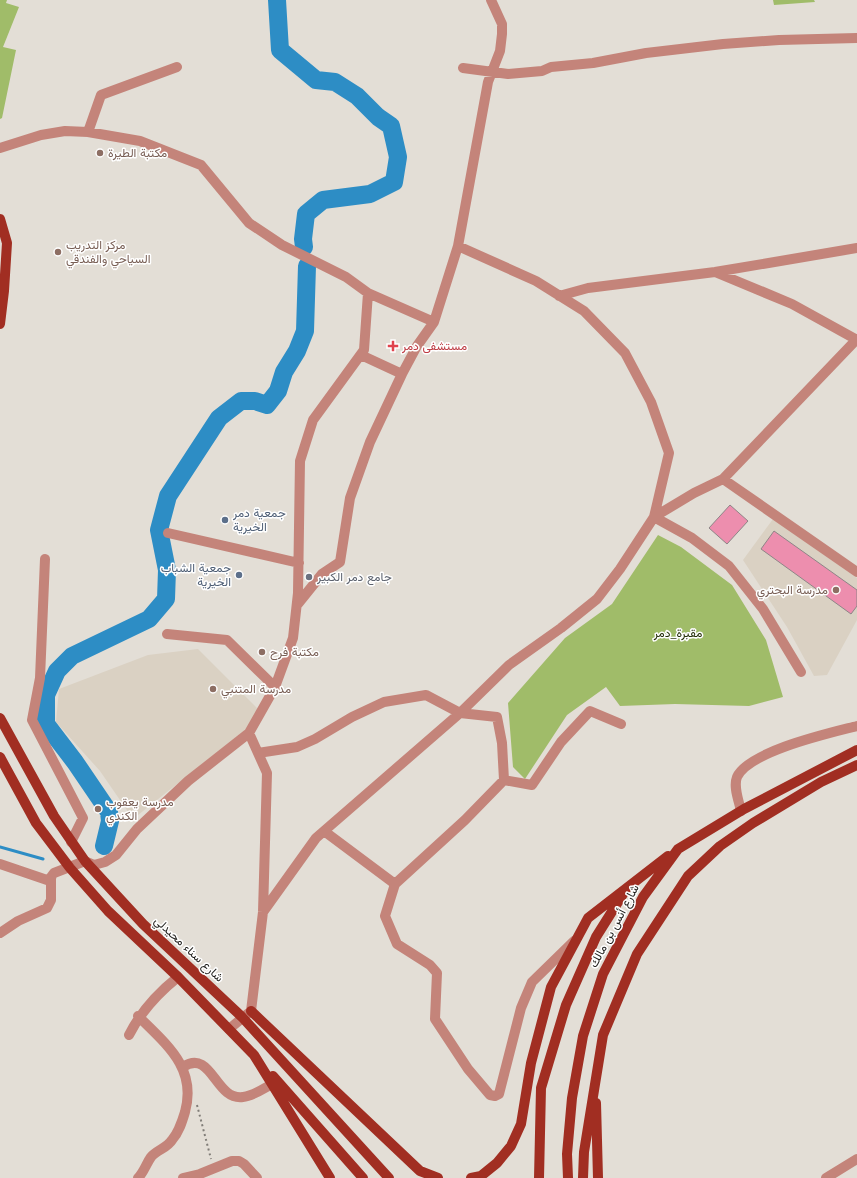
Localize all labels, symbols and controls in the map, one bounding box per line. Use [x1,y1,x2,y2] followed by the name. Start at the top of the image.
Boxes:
[108,144,167,162] place label: مكتبة الطيرة
[95,148,105,158] marker: مكتبة الطيرة
[66,236,151,269] place label: مركز التدريب السياحي والفندقي
[53,247,63,257] marker: مركز التدريب السياحي والفندقي
[401,337,467,355] place label: مستشفى دمر
[387,340,399,352] marker: مستشفى دمر
[232,504,286,536] place label: جمعية دمر الخيرية
[220,515,230,525] marker: جمعية دمر الخيرية
[161,559,231,591] place label: جمعية الشباب الخيرية
[316,568,392,586] place label: جامع دمر الكبير
[234,570,244,580] marker: جمعية الشباب الخيرية
[304,572,314,582] marker: جامع دمر الكبير
[757,581,828,600] place label: مدرسة البحتري
[831,585,841,595] marker: مدرسة البحتري
[653,624,702,642] park label: مقبرة_دمر
[270,643,319,661] place label: مكتبة فرح
[257,647,267,657] marker: مكتبة فرح
[221,680,291,699] place label: مدرسة المتنبي
[208,684,218,694] marker: مدرسة المتنبي
[106,793,174,826] place label: مدرسة يعقوب الكندي
[93,804,103,814] marker: مدرسة يعقوب الكندي
[584,881,644,971] street label: شارع أنس بن مالك
[149,912,228,987] street label: شارع سناء محيدلي

